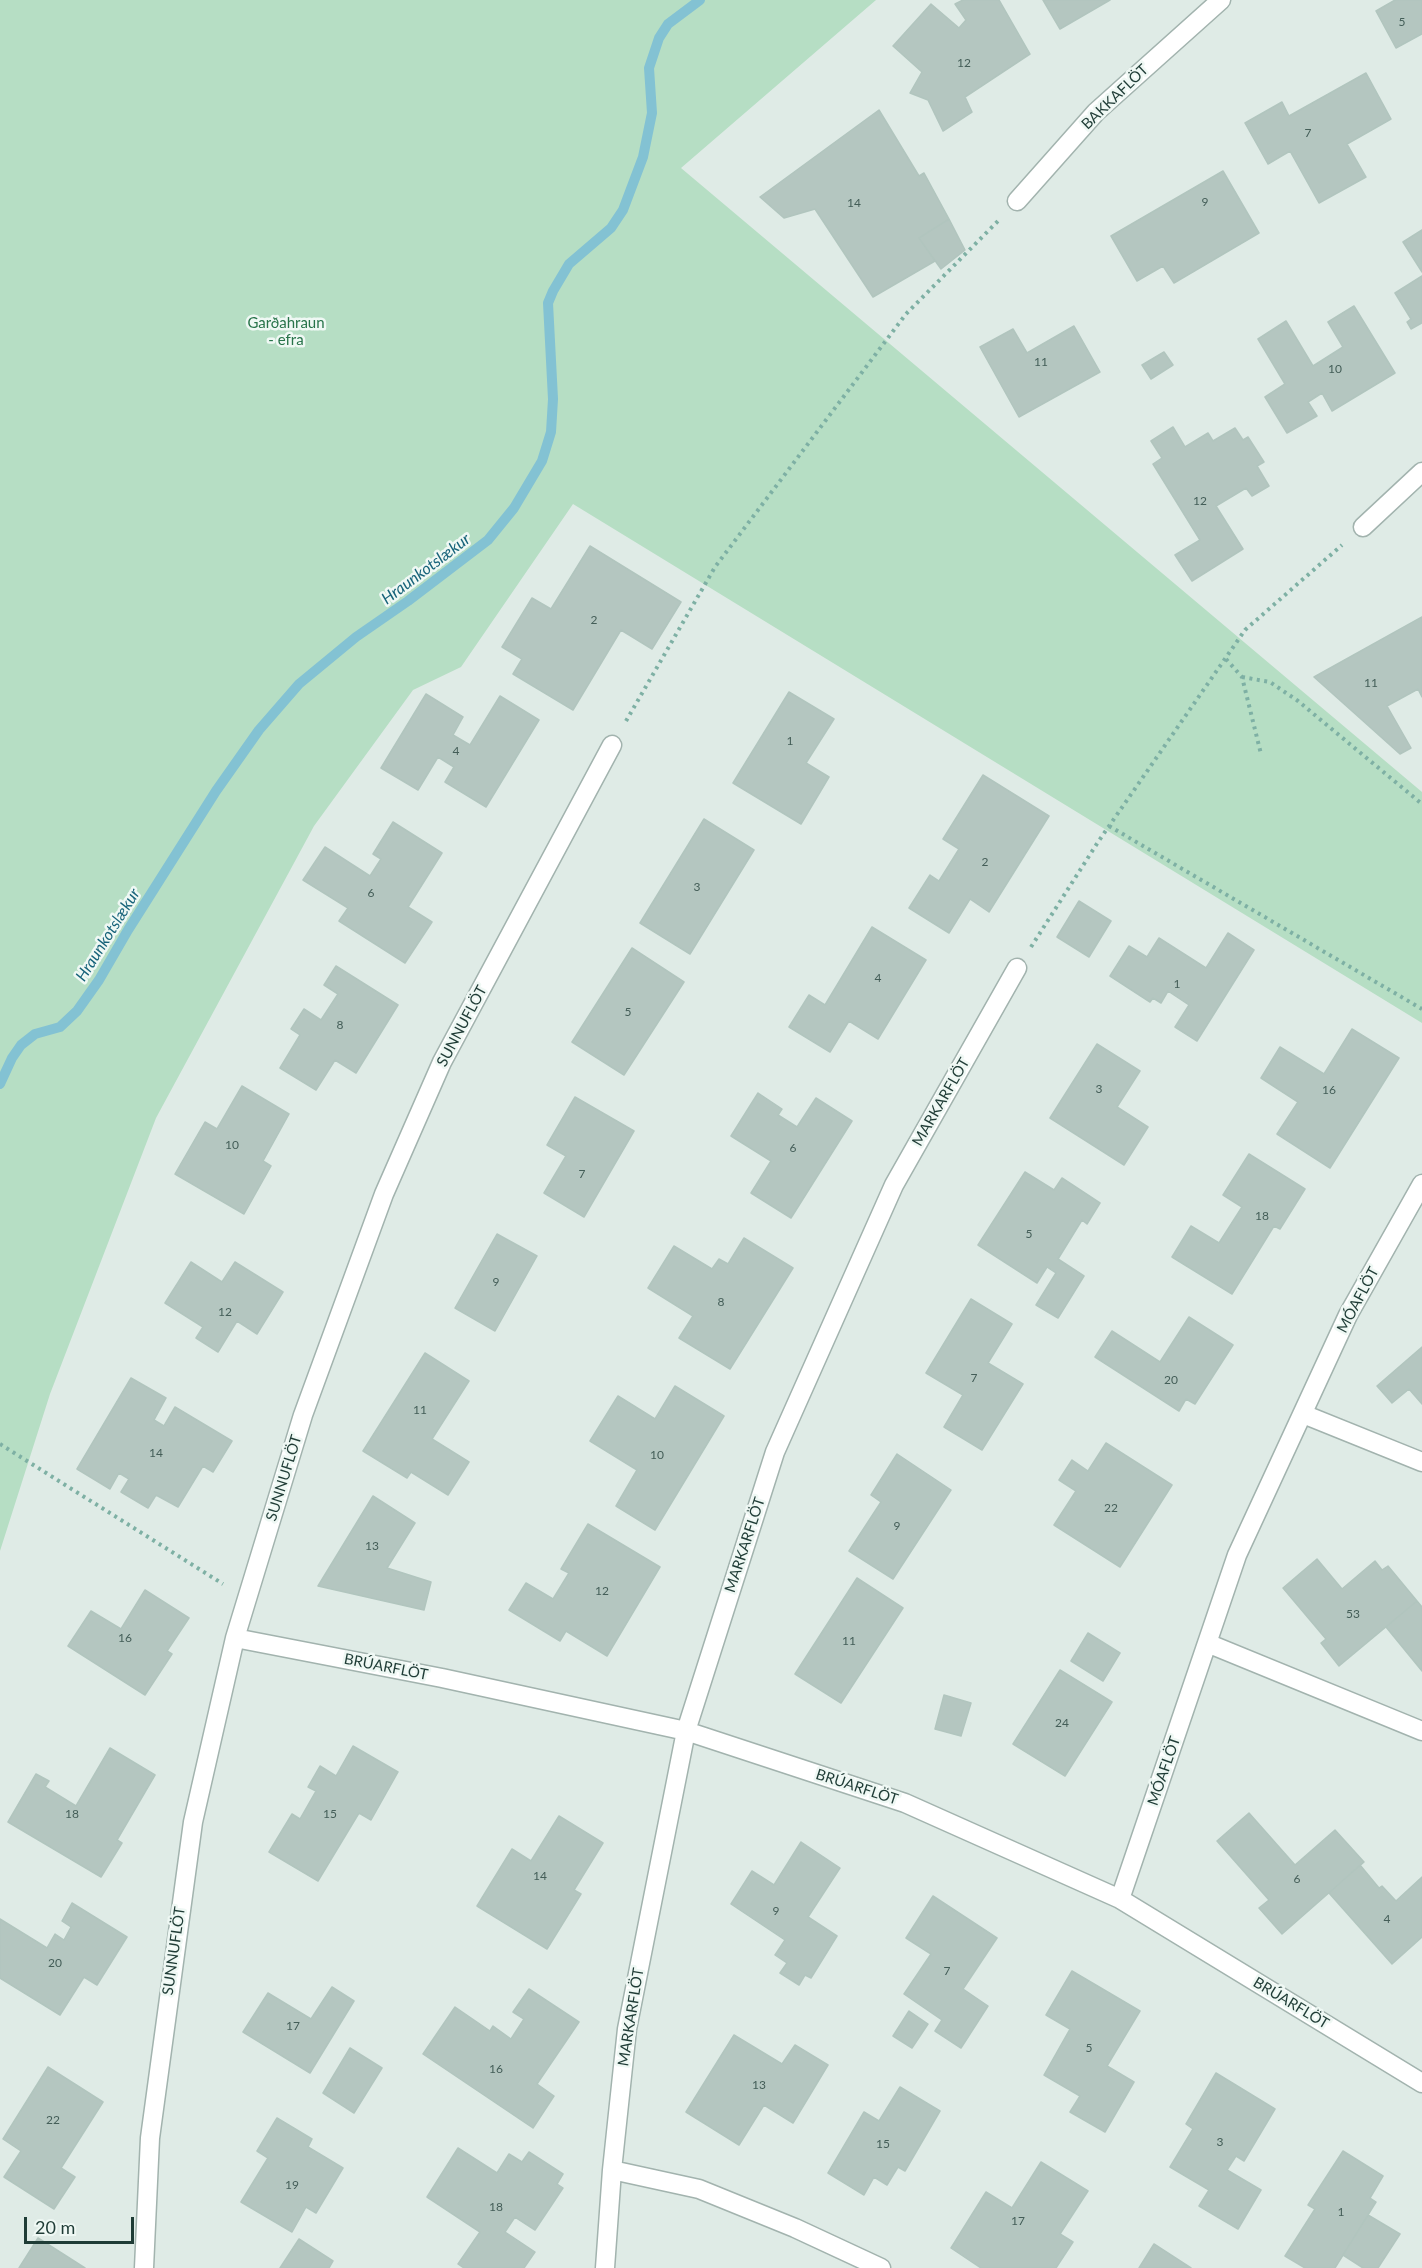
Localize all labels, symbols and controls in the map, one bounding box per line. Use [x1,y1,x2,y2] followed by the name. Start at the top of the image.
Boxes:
[1399,15,1405,29] house number: 5
[957,56,971,70] house number: 12
[1078,61,1152,133] street label: BAKKAFLÖT
[1305,126,1311,140] house number: 7
[1202,195,1208,209] house number: 9
[847,196,861,210] house number: 14
[247,314,325,349] park label: Garðahraun - efra
[1034,355,1048,369] house number: 11
[1328,362,1342,376] house number: 10
[1193,494,1207,508] house number: 12
[378,529,474,609] water label: Hraunkotslækur
[591,613,597,627] house number: 2
[1364,676,1378,690] house number: 11
[787,734,793,748] house number: 1
[453,744,459,758] house number: 4
[982,855,988,869] house number: 2
[694,880,700,894] house number: 3
[72,885,144,985] water label: Hraunkotslækur
[368,886,374,900] house number: 6
[875,971,881,985] house number: 4
[1174,977,1180,991] house number: 1
[433,982,491,1070] street label: SUNNUFLÖT
[625,1005,631,1019] house number: 5
[337,1018,343,1032] house number: 8
[908,1055,974,1149] street label: MARKARFLÖT
[1096,1082,1102,1096] house number: 3
[1322,1083,1336,1097] house number: 16
[225,1138,239,1152] house number: 10
[790,1141,796,1155] house number: 6
[579,1167,585,1181] house number: 7
[1255,1209,1269,1223] house number: 18
[1026,1227,1032,1241] house number: 5
[1333,1264,1383,1336] street label: MÓAFLÖT
[493,1275,499,1289] house number: 9
[718,1295,724,1309] house number: 8
[218,1305,232,1319] house number: 12
[971,1371,977,1385] house number: 7
[1164,1373,1178,1387] house number: 20
[413,1403,427,1417] house number: 11
[262,1433,306,1523] street label: SUNNUFLÖT
[149,1446,163,1460] house number: 14
[650,1448,664,1462] house number: 10
[721,1495,769,1595] street label: MARKARFLÖT
[1104,1501,1118,1515] house number: 22
[894,1519,900,1533] house number: 9
[365,1539,379,1553] house number: 13
[595,1584,609,1598] house number: 12
[1346,1607,1360,1621] house number: 53
[118,1631,132,1645] house number: 16
[842,1634,856,1648] house number: 11
[342,1650,430,1684] street label: BRÚARFLÖT
[1055,1716,1069,1730] house number: 24
[1144,1734,1184,1808] street label: MÓAFLÖT
[814,1765,900,1809] street label: BRÚARFLÖT
[65,1807,79,1821] house number: 18
[323,1807,337,1821] house number: 15
[533,1869,547,1883] house number: 14
[1294,1872,1300,1886] house number: 6
[773,1904,779,1918] house number: 9
[159,1906,189,1996] street label: SUNNUFLÖT
[1384,1912,1390,1926] house number: 4
[48,1956,62,1970] house number: 20
[944,1964,950,1978] house number: 7
[614,1967,648,2067] street label: MARKARFLÖT
[1250,1973,1332,2033] street label: BRÚARFLÖT
[286,2019,300,2033] house number: 17
[1086,2041,1092,2055] house number: 5
[489,2062,503,2076] house number: 16
[752,2078,766,2092] house number: 13
[46,2113,60,2127] house number: 22
[1217,2135,1223,2149] house number: 3
[876,2137,890,2151] house number: 15
[285,2178,299,2192] house number: 19
[489,2200,503,2214] house number: 18
[27,2205,136,2243] scale bar
[1338,2205,1344,2219] house number: 1
[1011,2214,1025,2228] house number: 17
[35,2216,75,2238] text: 20 m

